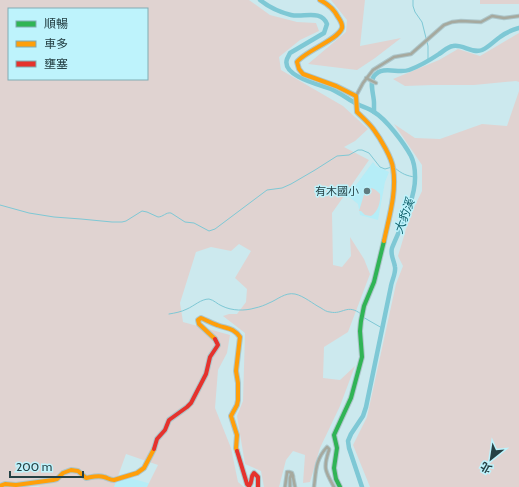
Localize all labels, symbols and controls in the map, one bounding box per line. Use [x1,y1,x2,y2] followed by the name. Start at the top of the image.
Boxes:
[8,8,148,80] legend
[44,16,68,31] text: 順暢
[44,36,68,51] text: 車多
[44,56,68,71] text: 壅塞
[315,184,359,198] place label: 有木國小
[362,186,372,196] marker: 有木國小
[391,195,418,235] water label: 大豹溪
[471,439,511,479] north arrow
[10,453,83,479] scale bar
[16,459,52,474] text: 200 m
[478,459,494,476] text: 北

